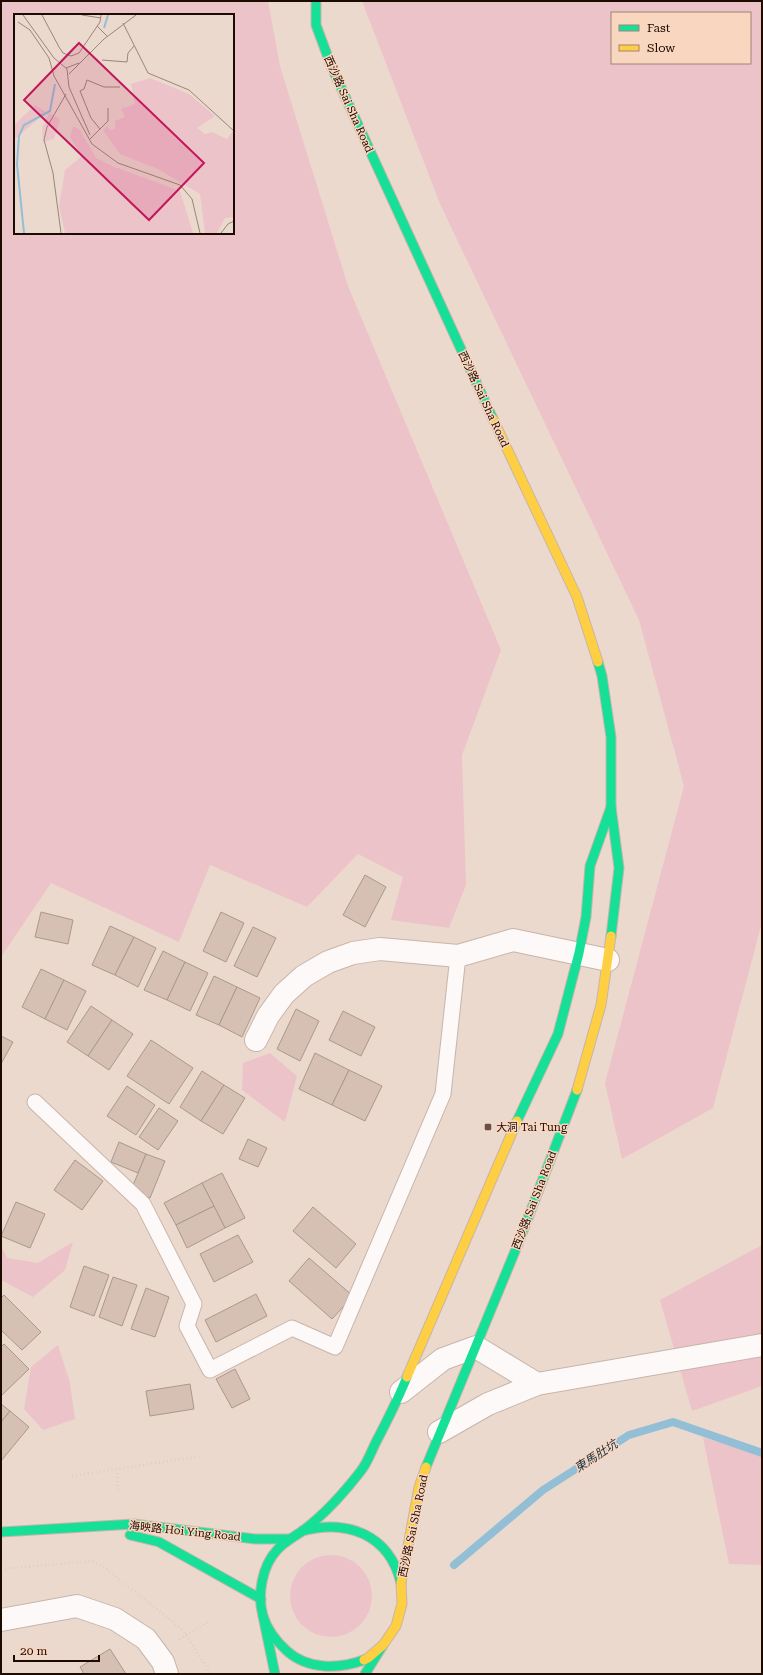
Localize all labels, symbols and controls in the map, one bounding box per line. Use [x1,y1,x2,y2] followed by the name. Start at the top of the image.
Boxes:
[611,12,751,64] legend
[14,14,234,234] inset map
[647,21,671,35] text: Fast
[647,41,675,55] text: Slow
[321,54,376,155] street label: 西沙路 Sai Sha Road
[456,349,512,449] street label: 西沙路 Sai Sha Road
[496,1121,568,1134] place label: 大洞 Tai Tung
[483,1122,493,1132] marker: 大洞 Tai Tung
[510,1149,559,1251] street label: 西沙路 Sai Sha Road
[572,1436,622,1475] water label: 東馬肚坑
[396,1474,431,1579] street label: 西沙路 Sai Sha Road
[129,1519,241,1544] street label: 海映路 Hoi Ying Road
[14,1637,99,1663] scale bar
[20,1644,47,1658] text: 20 m

